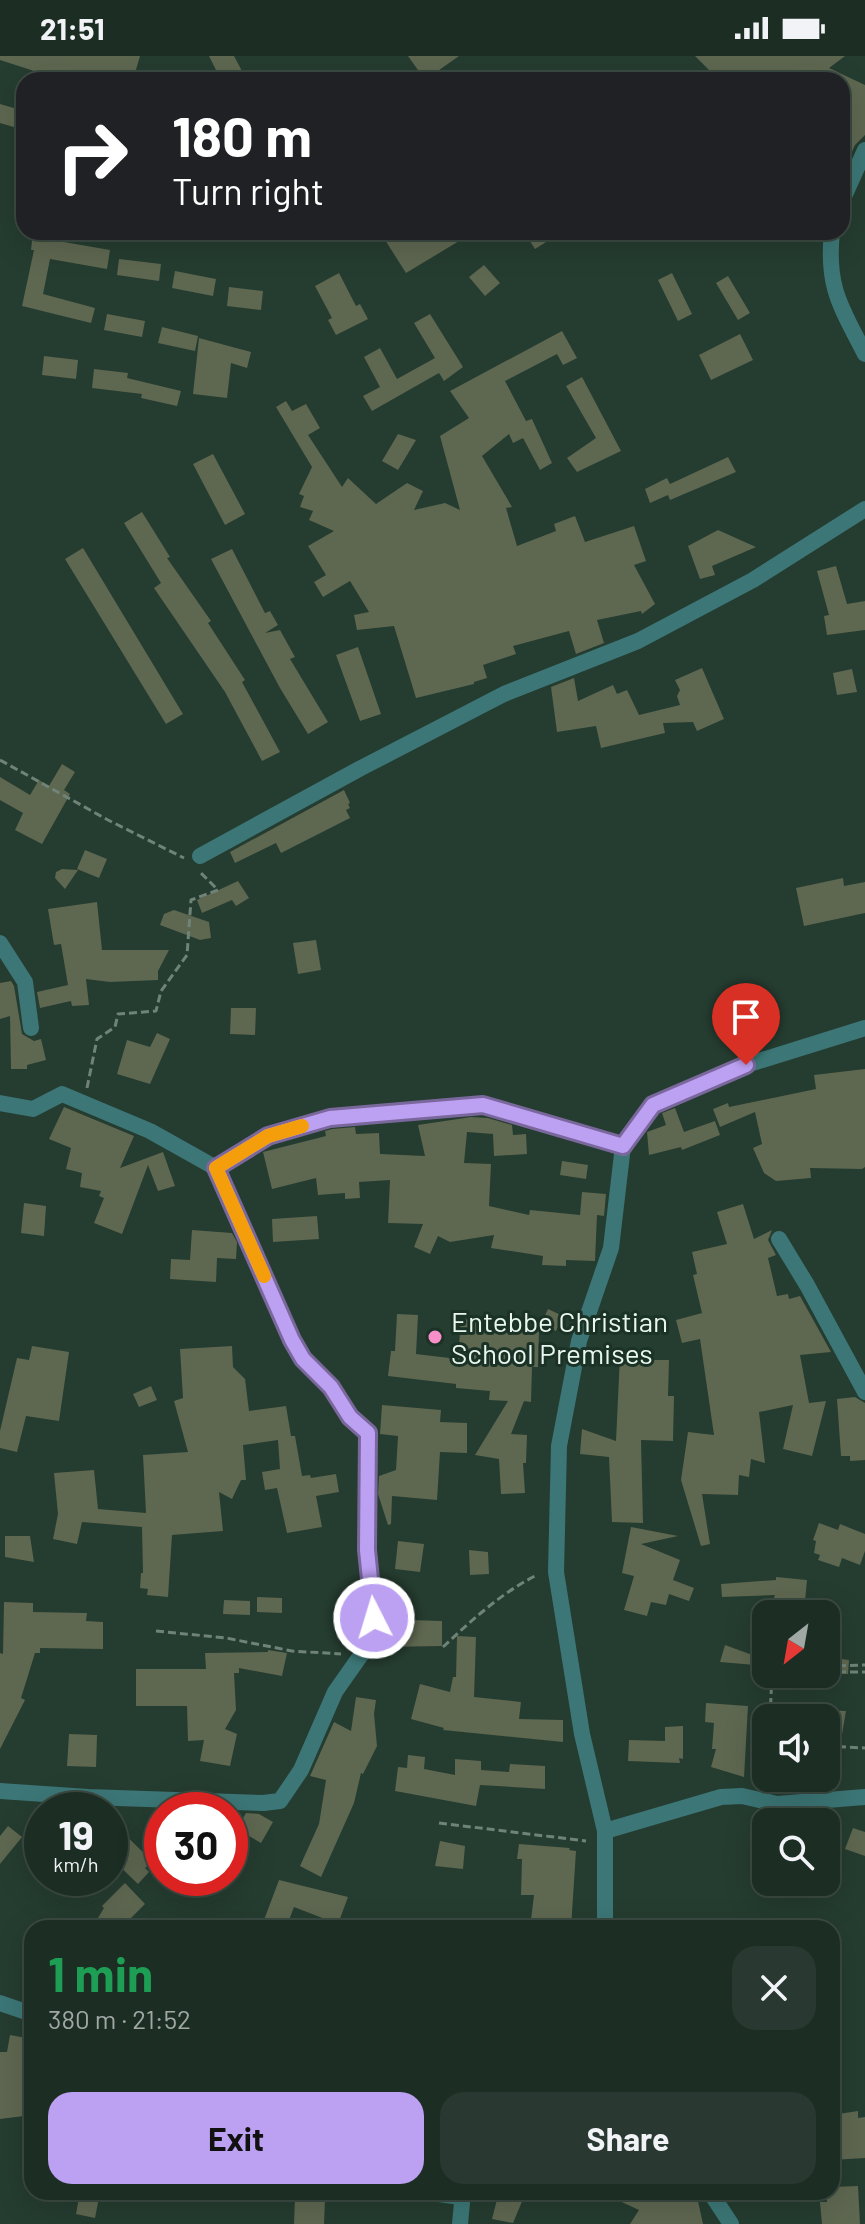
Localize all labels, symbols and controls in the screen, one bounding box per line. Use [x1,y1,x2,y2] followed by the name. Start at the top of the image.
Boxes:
[40,10,105,46] text: 21:51
[172,101,312,168] text: 180 m
[40,104,144,208] icon: right
[172,169,324,212] text: Turn right
[712,983,780,1065] pin
[724,995,768,1039] icon: arrive
[451,1304,668,1370] place label: Entebbe Christian School Premises
[426,1328,444,1346] marker: Entebbe Christian School Premises
[332,1576,416,1660] position arrow
[752,1600,840,1688] north arrow
[752,1600,840,1896] map controls
[752,1704,840,1792] button: sound
[144,1792,248,1896] speed limit sign: 30
[752,1808,840,1896] button: search
[58,1810,94,1858] text: 19
[53,1852,99,1876] text: km/h
[48,1944,153,2002] text: 1 min
[732,1946,816,2030] button: close
[48,2003,191,2034] text: 380 m · 21:52
[48,2092,424,2184] button: Exit
[440,2092,816,2184] button: Share

